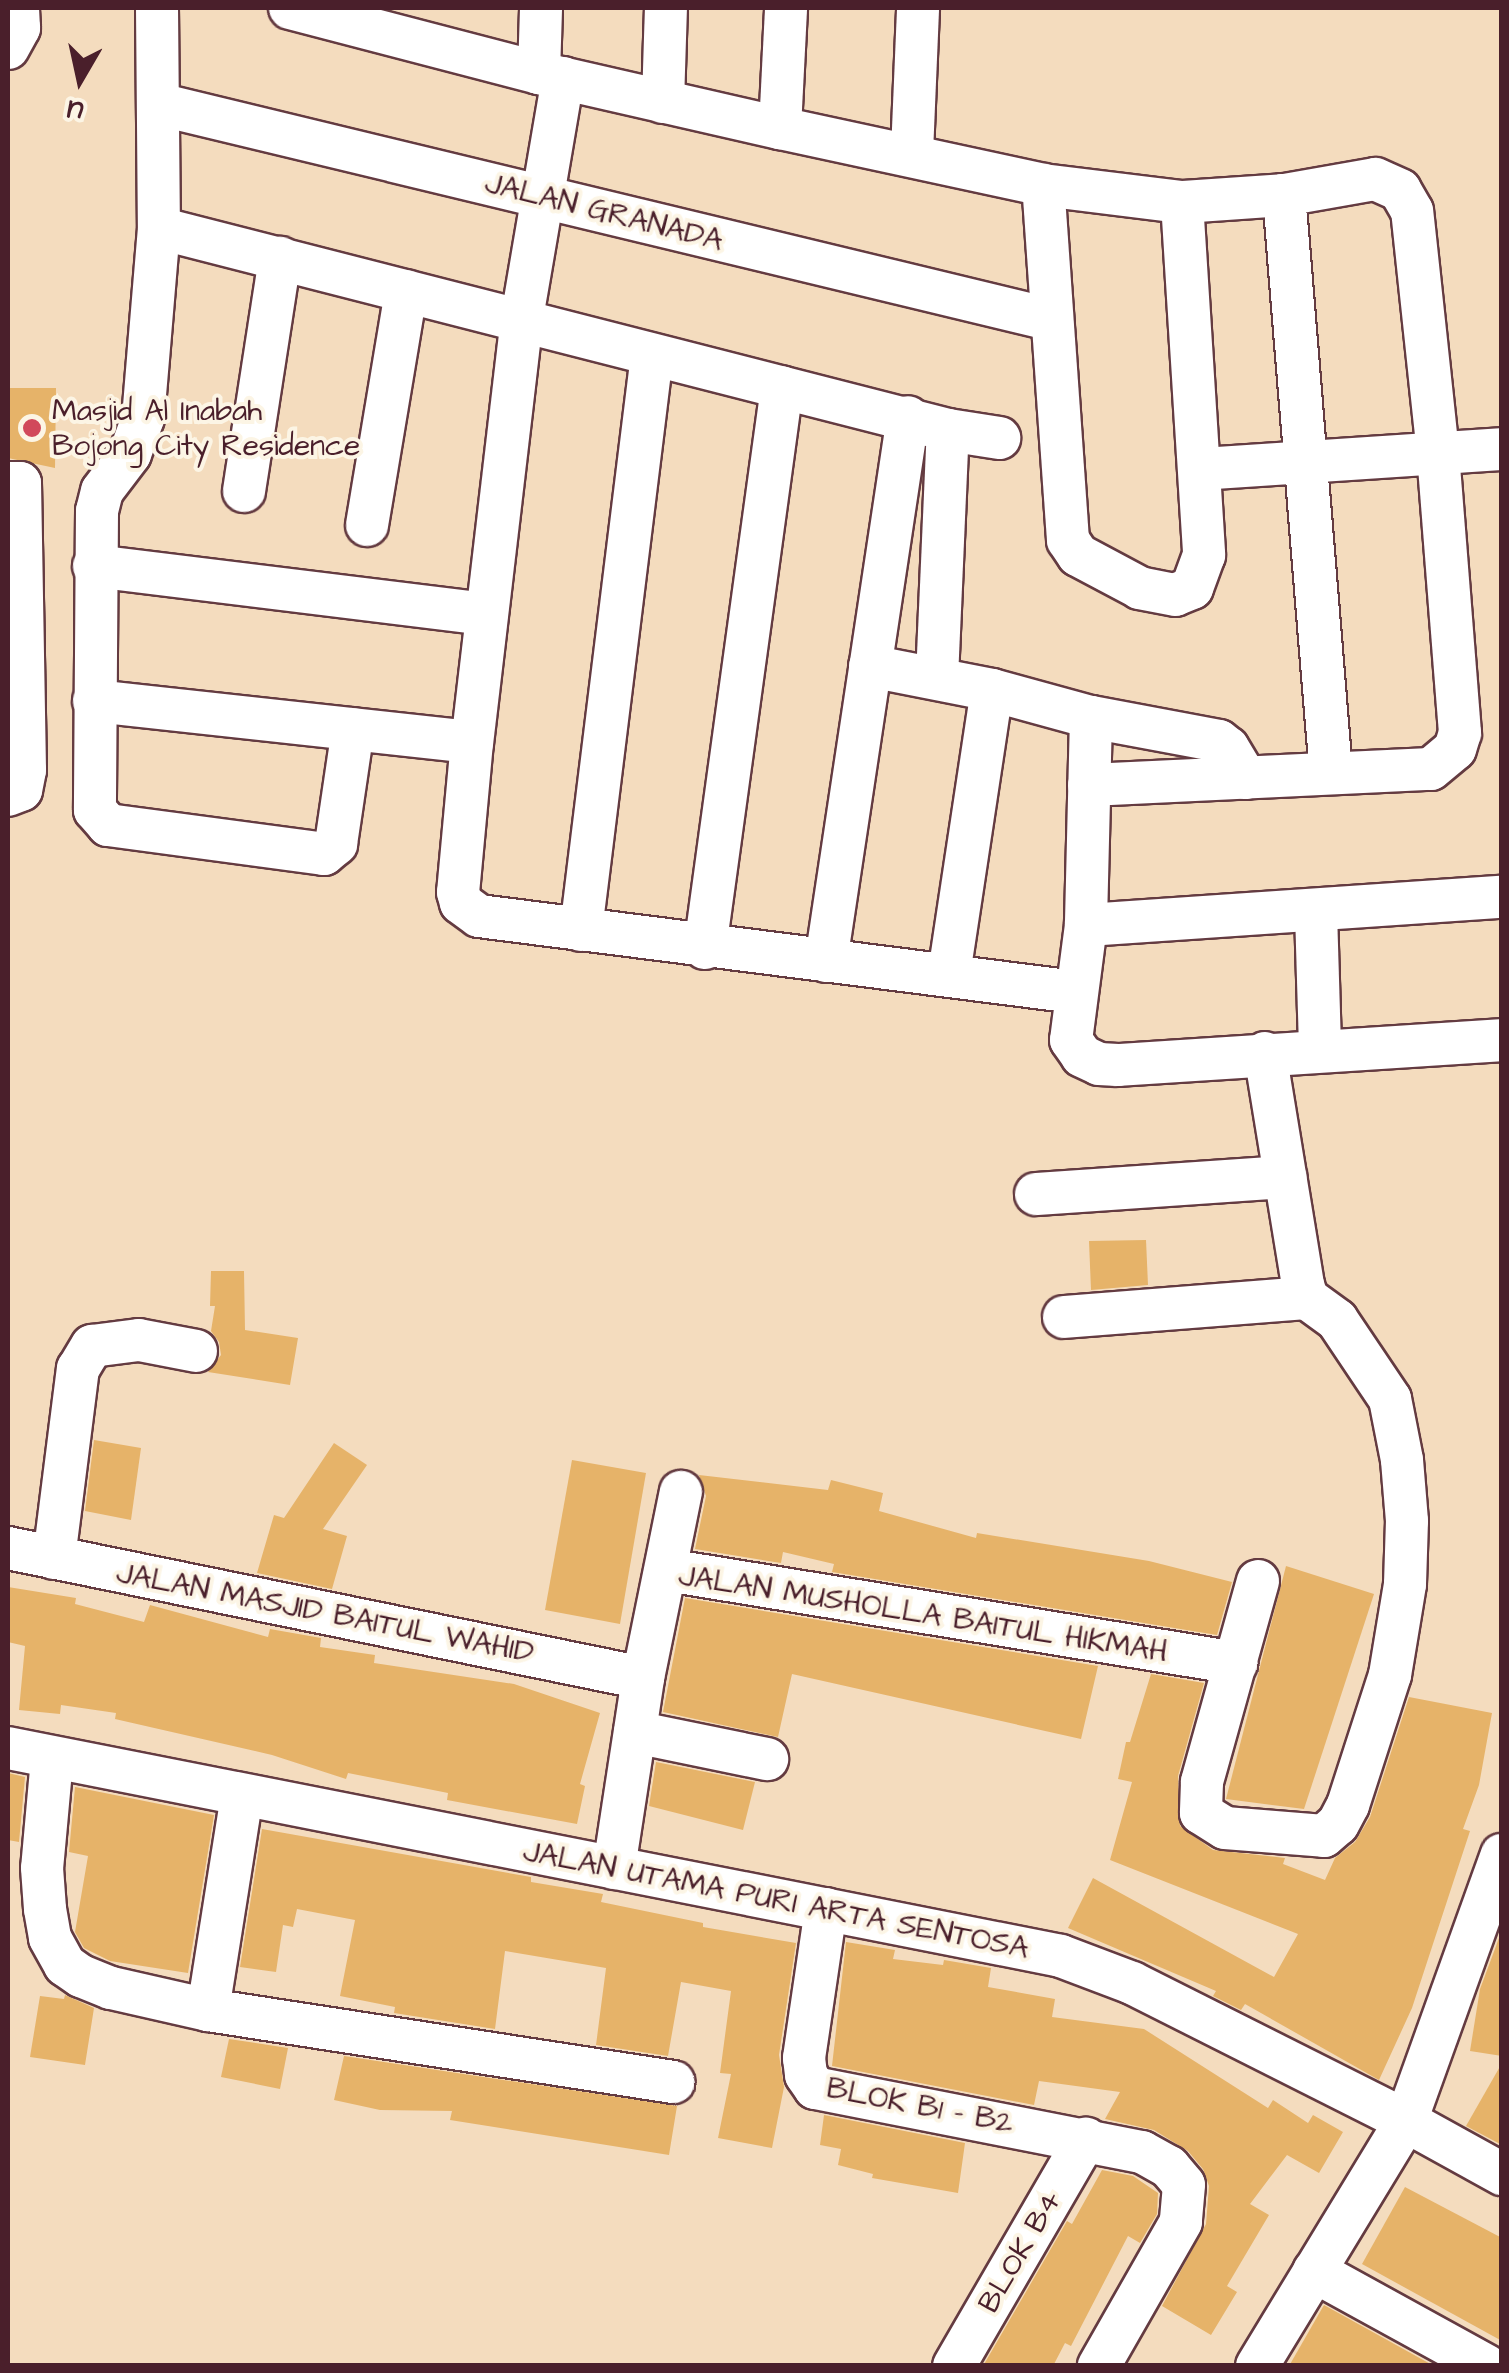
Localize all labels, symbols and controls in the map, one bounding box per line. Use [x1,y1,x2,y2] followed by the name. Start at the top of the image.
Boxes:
[30,30,130,130] north arrow
[64,90,86,131] text: U
[481,165,727,259] street label: JALAN GRANADA
[52,393,360,464] place label: Masjid Al Inabah Bojong City Residence
[21,417,43,439] marker: Masjid Al Inabah Bojong City Residence
[113,1555,537,1671] street label: JALAN MASJID BAITUL WAHID
[676,1558,1170,1670] street label: JALAN MUSHOLLA BAITUL HIKMAH
[520,1833,1032,1967] street label: JALAN UTAMA PURI ARTA SENTOSA
[824,2070,1016,2142] street label: BLOK B1 - B2
[971,2185,1069,2319] street label: BLOK B4

